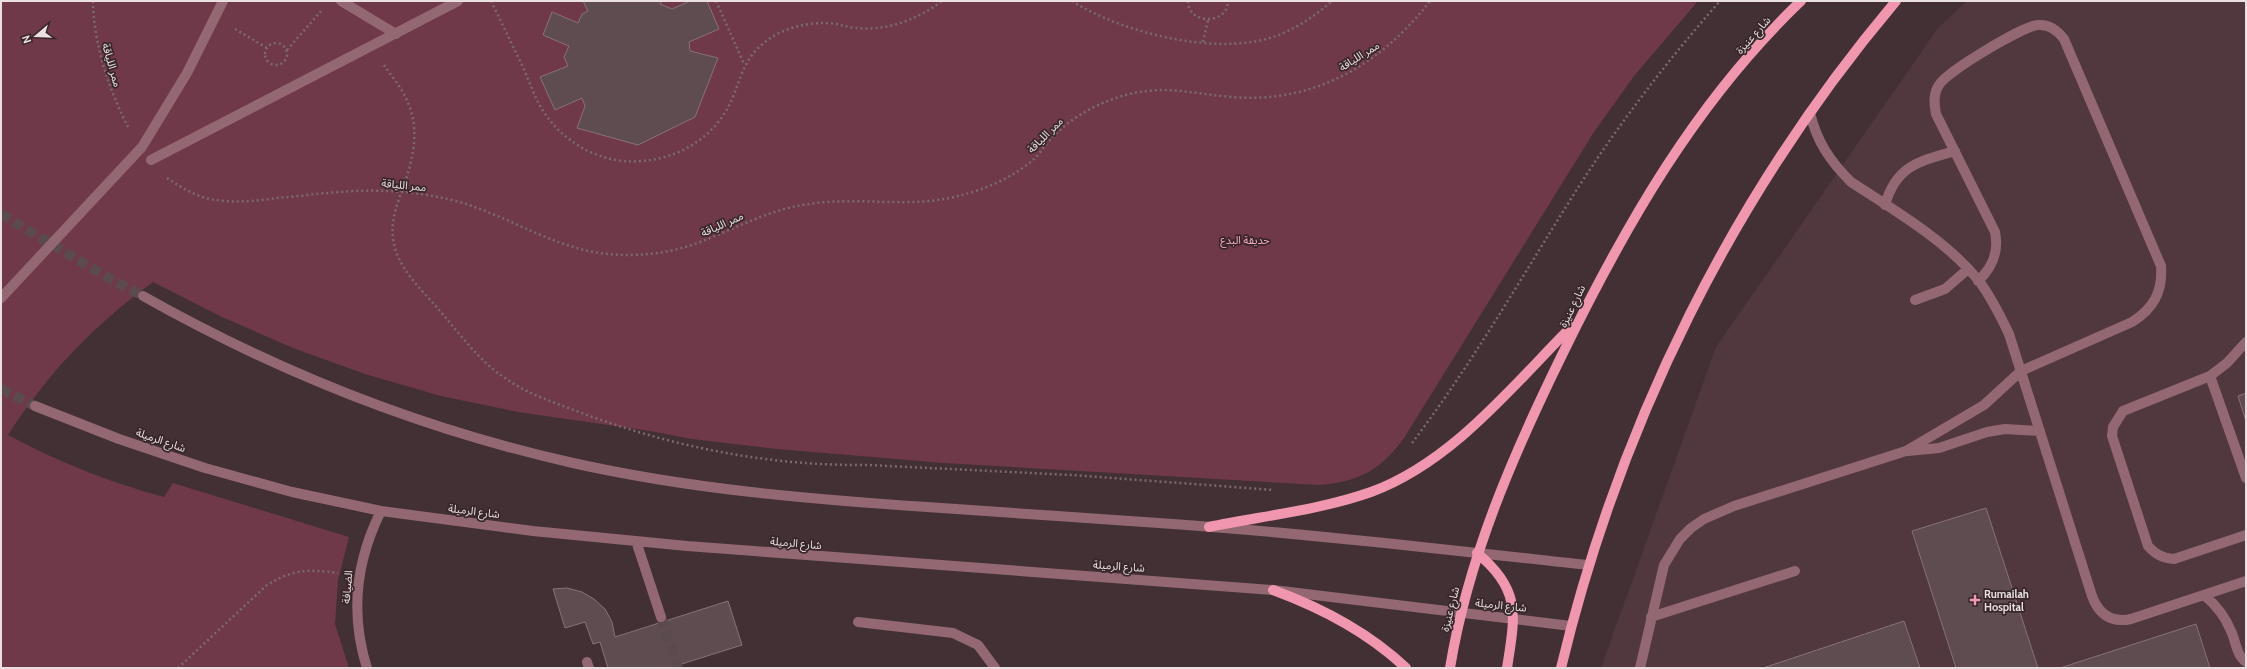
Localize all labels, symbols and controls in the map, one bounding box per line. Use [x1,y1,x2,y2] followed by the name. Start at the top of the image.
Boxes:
[1733,13,1774,57] street label: شارع عنيزة
[16,16,56,56] north arrow
[19,33,34,45] text: N
[1336,38,1382,74] street label: ممر اللياقة
[99,41,125,89] street label: ممر اللياقة
[1024,114,1066,156] street label: ممر اللياقة
[381,176,427,194] street label: ممر اللياقة
[698,208,746,240] street label: ممر اللياقة
[1220,233,1270,248] park label: حديقة البدع
[1556,282,1589,330] street label: شارع عنيزة
[134,425,188,456] street label: شارع الرميلة
[447,501,501,522] street label: شارع الرميلة
[769,534,823,553] street label: شارع الرميلة
[1093,557,1146,576] street label: شارع الرميلة
[339,570,355,604] street label: الضيافة
[1438,585,1463,633] street label: شارع عنيزة
[1984,587,2029,614] place label: Rumailah Hospital
[1969,594,1981,606] marker: Rumailah Hospital
[1474,595,1528,616] street label: شارع الرميلة

